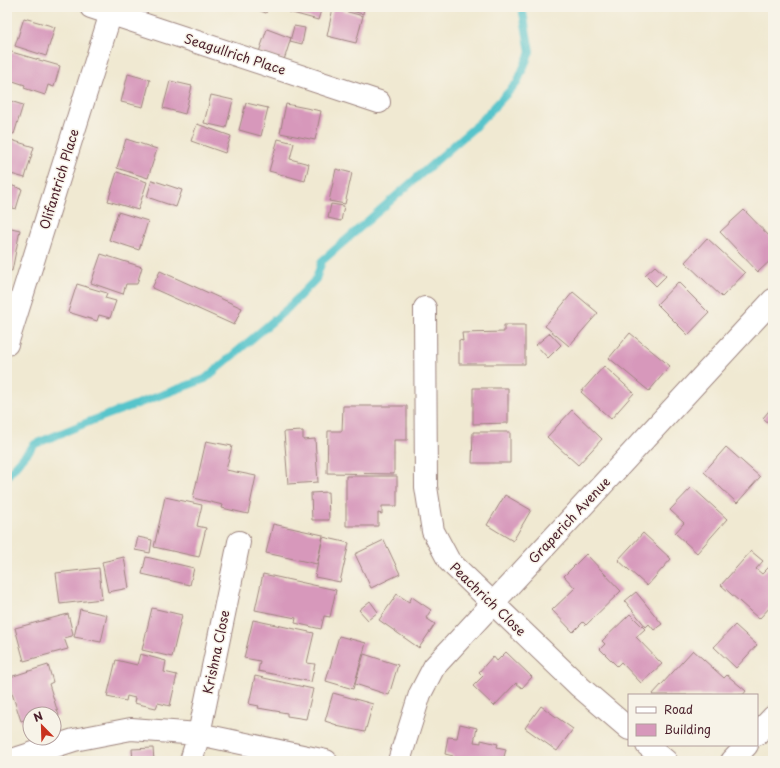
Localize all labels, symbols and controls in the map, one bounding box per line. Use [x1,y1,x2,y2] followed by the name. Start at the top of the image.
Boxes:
[182,28,288,79] street label: Seagullrich Place
[34,126,83,232] street label: Olifantrich Place
[523,472,614,567] street label: Graperich Avenue
[446,557,531,640] street label: Peachrich Close
[197,608,234,696] street label: Krishna Close
[628,694,758,746] legend
[664,700,693,718] text: Road
[22,706,62,746] north arrow
[31,707,45,726] text: N
[664,720,711,738] text: Building

